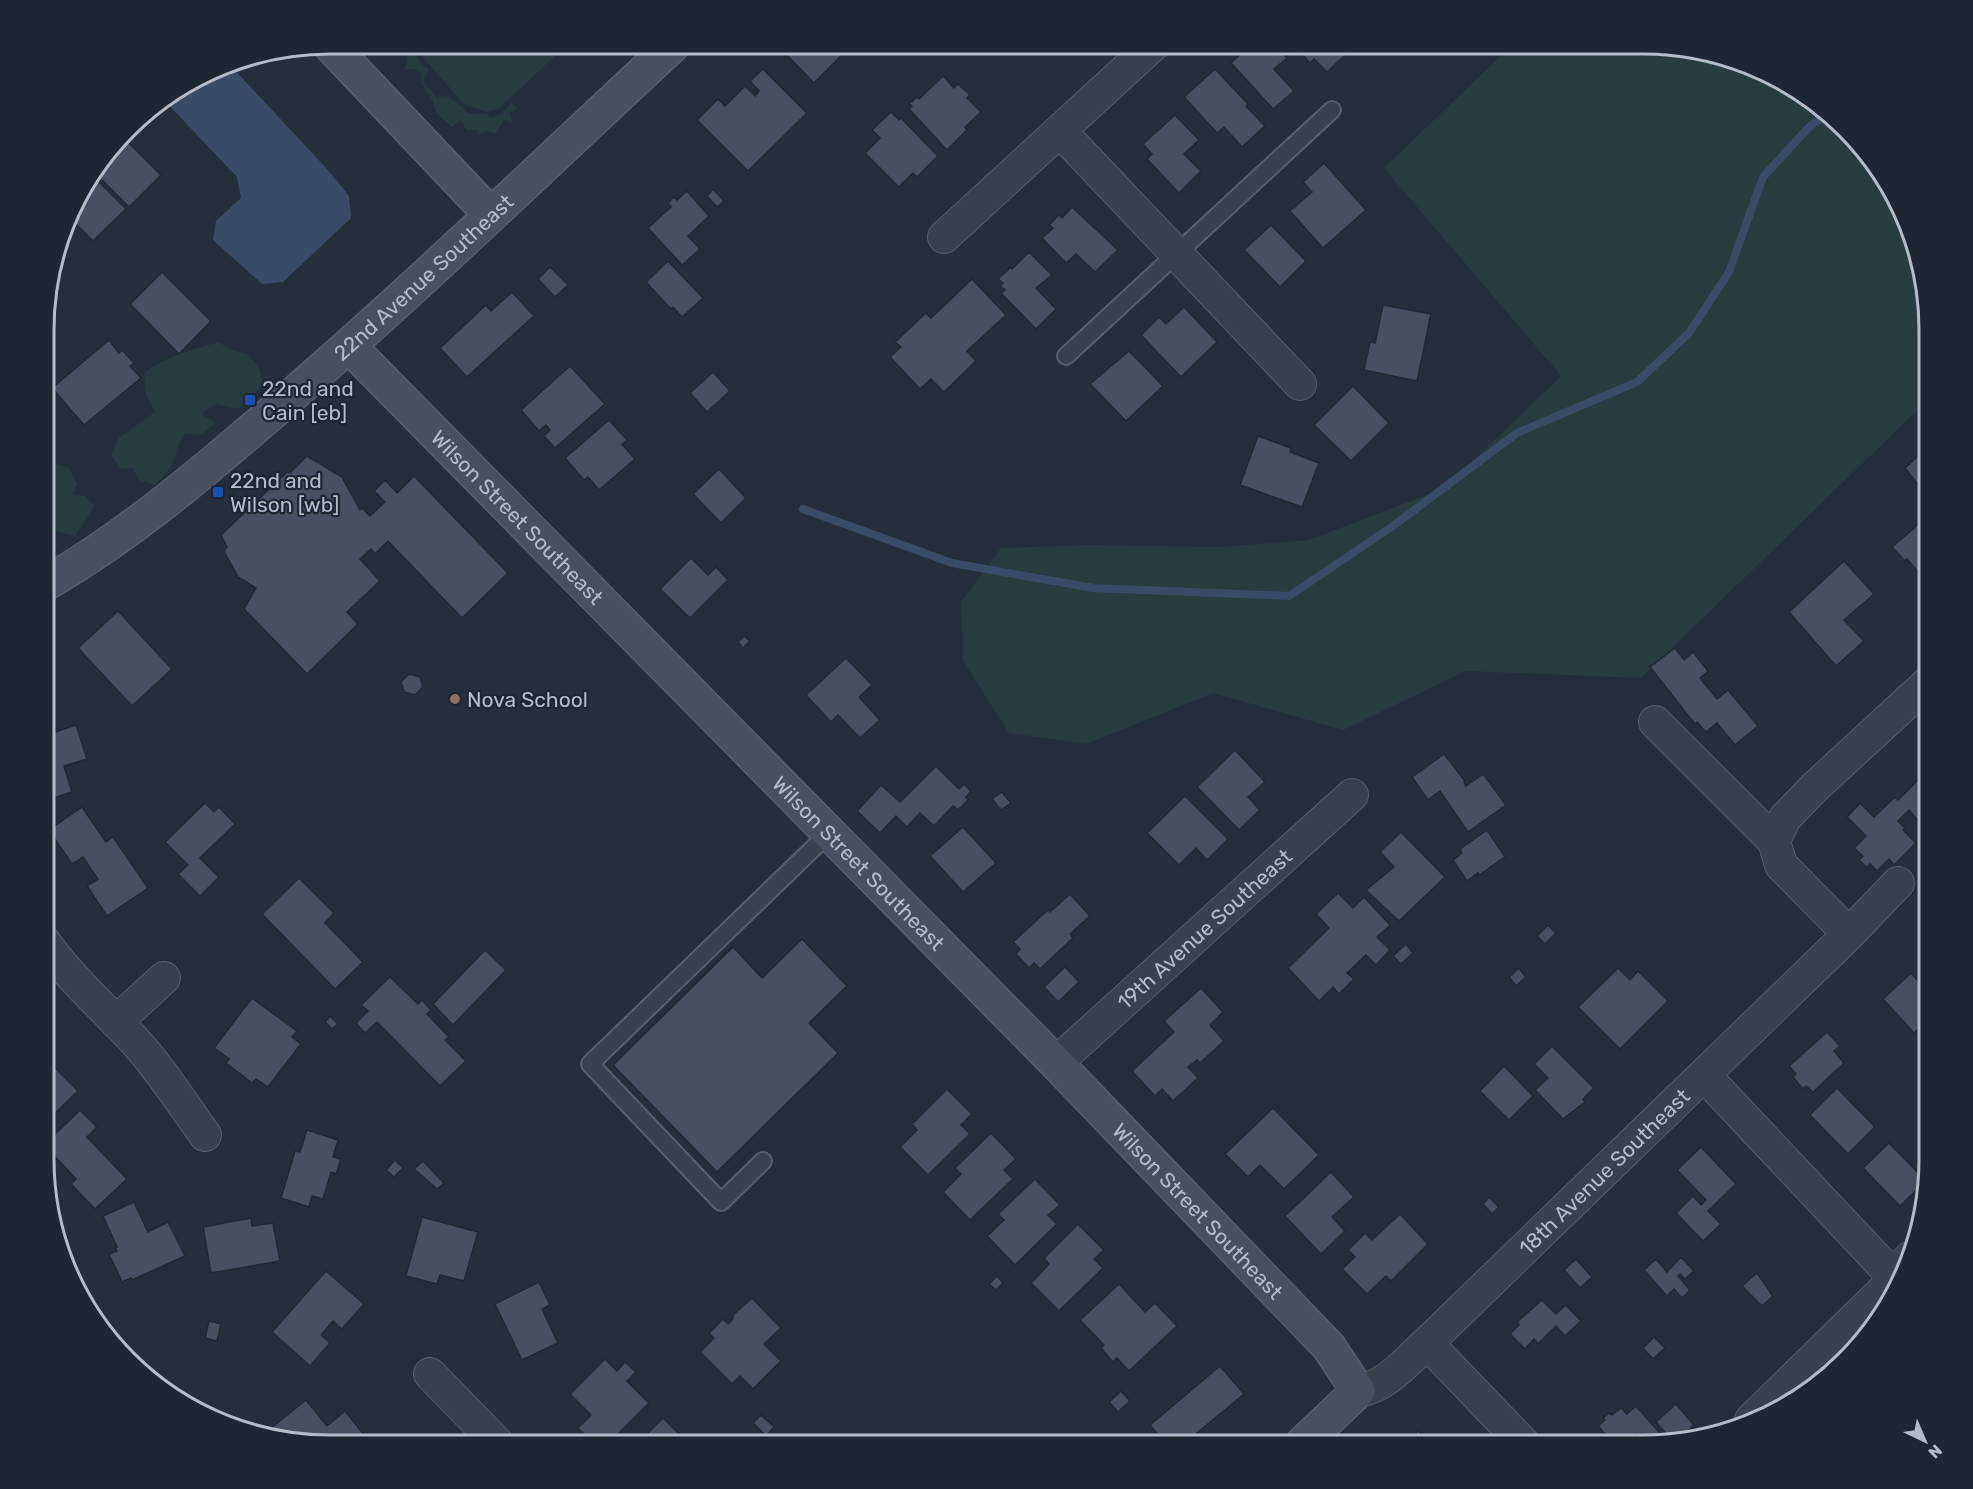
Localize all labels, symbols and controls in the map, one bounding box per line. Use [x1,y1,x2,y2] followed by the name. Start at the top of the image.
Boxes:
[328,189,518,365] street label: 22nd Avenue Southeast
[262,376,354,425] place label: 22nd and Cain [eb]
[243,393,257,407] marker: 22nd and Cain [eb]
[426,425,609,609] street label: Wilson Street Southeast
[230,468,339,517] place label: 22nd and Wilson [wb]
[211,485,225,499] marker: 22nd and Wilson [wb]
[467,687,588,712] place label: Nova School
[448,692,462,706] marker: Nova School
[767,771,950,955] street label: Wilson Street Southeast
[1112,843,1297,1014] street label: 19th Avenue Southeast
[1514,1083,1695,1260] street label: 18th Avenue Southeast
[1108,1118,1288,1304] street label: Wilson Street Southeast
[1895,1411,1955,1471] north arrow
[1924,1441,1946,1462] text: N

